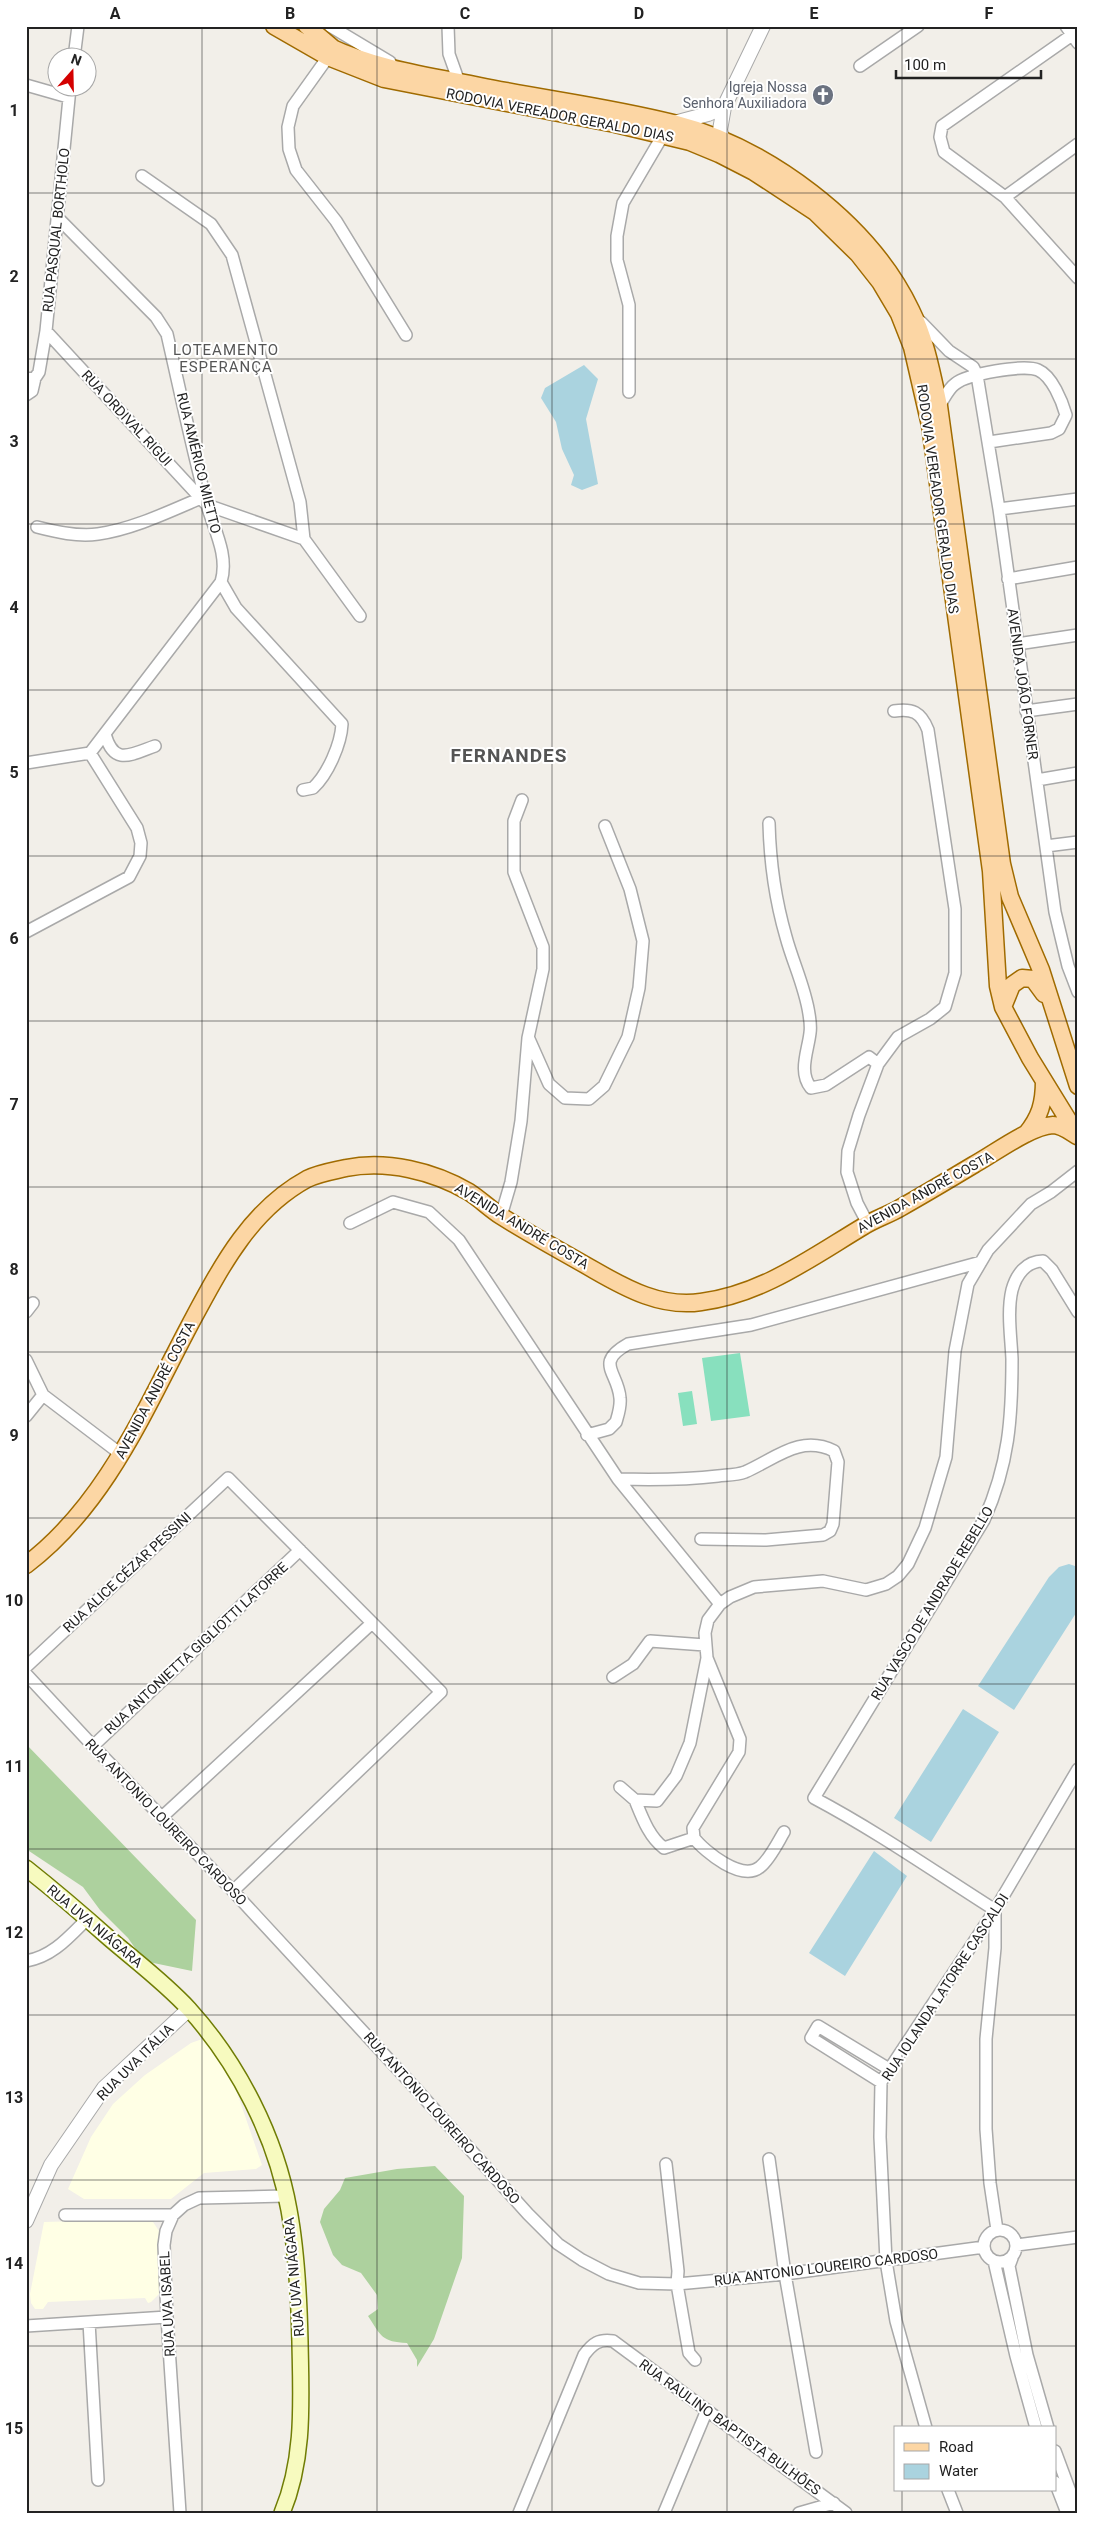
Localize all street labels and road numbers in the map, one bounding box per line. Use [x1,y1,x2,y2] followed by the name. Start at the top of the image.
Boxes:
[445,85,675,145] street label: RODOVIA VEREADOR GERALDO DIAS
[39,147,73,313] street label: RUA PASQUAL BORTHOLO
[79,367,175,469] street label: RUA ORDIVAL RIGUI
[914,383,962,615] street label: RODOVIA VEREADOR GERALDO DIAS
[174,391,225,535] street label: RUA AMÉRICO MIETTO
[1004,607,1043,761] street label: AVENIDA JOÃO FORNER
[854,1147,996,1236] street label: AVENIDA ANDRÉ COSTA
[452,1179,592,1272] street label: AVENIDA ANDRÉ COSTA
[111,1318,198,1461] street label: AVENIDA ANDRÉ COSTA
[868,1503,996,1703] street label: RUA VASCO DE ANDRADE REBELLO
[59,1508,194,1635] street label: RUA ALICE CÉZAR PESSINI
[101,1559,291,1737] street label: RUA ANTONIETTA GIGLIOTTI LATORRE
[82,1735,250,1909] street label: RUA ANTONIO LOUREIRO CARDOSO
[44,1881,147,1971] street label: RUA UVA NIÁGARA
[878,1890,1012,2084] street label: RUA IOLANDA LATORRE CASCALDI
[93,2020,177,2104] street label: RUA UVA ITÁLIA
[361,2029,523,2207] street label: RUA ANTONIO LOUREIRO CARDOSO
[280,2217,307,2337] street label: RUA UVA NIÁGARA
[713,2245,939,2289] street label: RUA ANTONIO LOUREIRO CARDOSO
[156,2250,178,2357] street label: RUA UVA ISABEL
[636,2355,824,2498] street label: RUA RAULINO BAPTISTA BULHÕES

